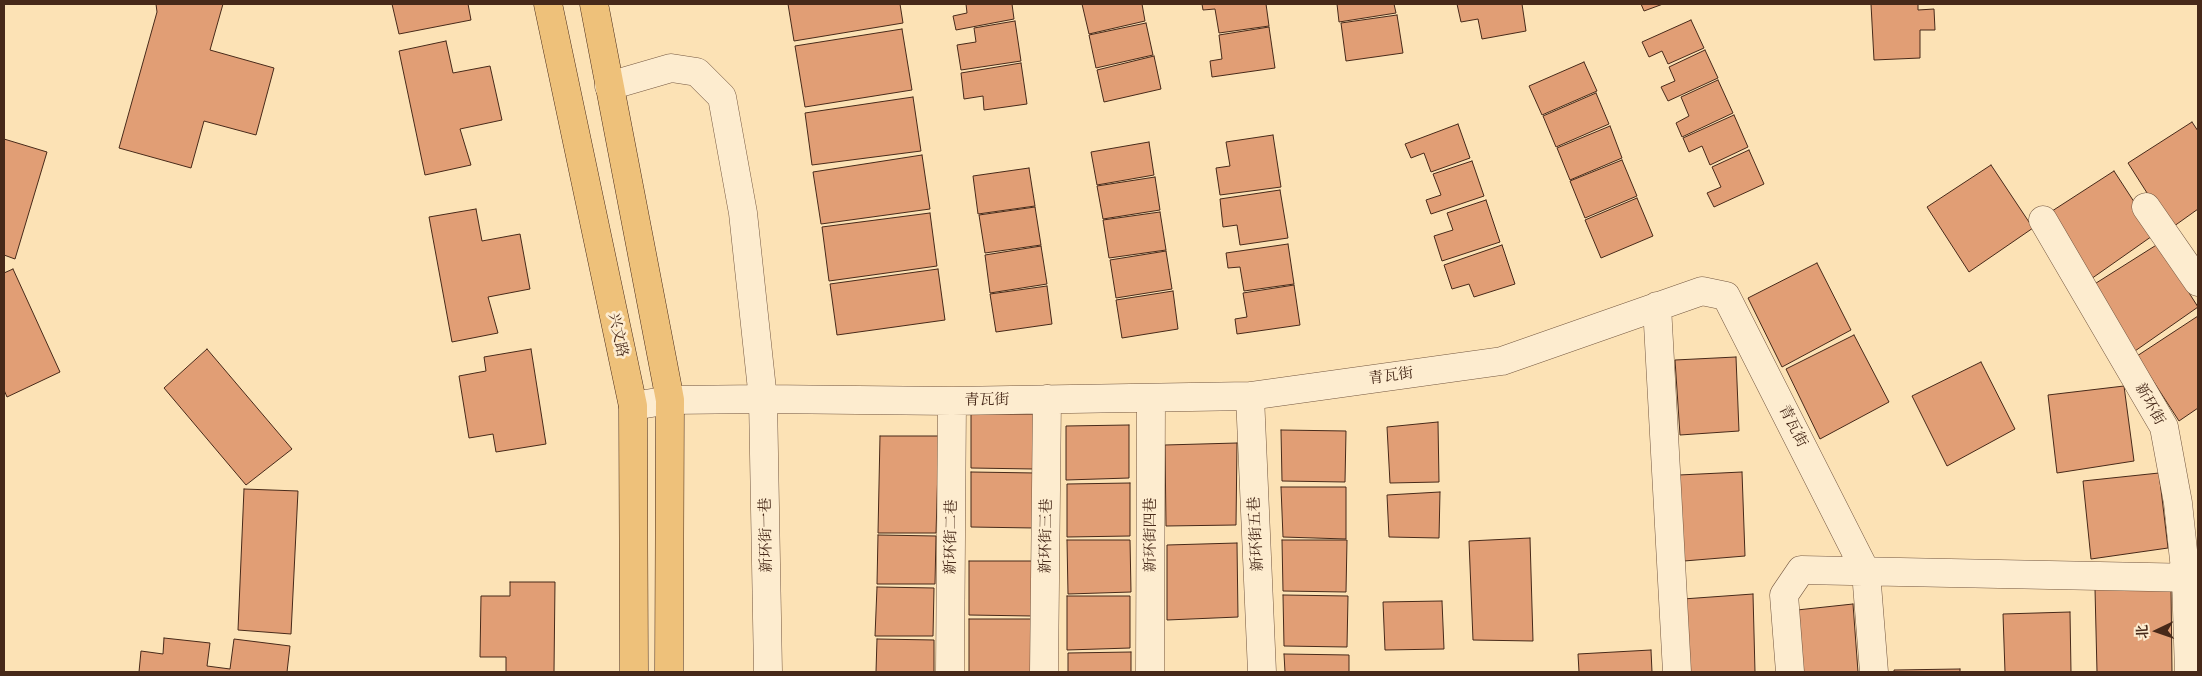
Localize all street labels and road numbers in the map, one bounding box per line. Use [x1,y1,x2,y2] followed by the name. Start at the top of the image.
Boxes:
[605,311,631,359] street label: 兴文路
[1367,364,1415,388] street label: 青瓦街
[2131,380,2169,428] street label: 新环街
[964,391,1010,409] street label: 青瓦街
[1775,402,1811,450] street label: 青瓦街
[1245,496,1267,572] street label: 新环街五巷
[756,497,776,573] street label: 新环街一巷
[1036,498,1056,574] street label: 新环街三巷
[1142,498,1160,572] street label: 新环街四巷
[941,499,961,575] street label: 新环街二巷

